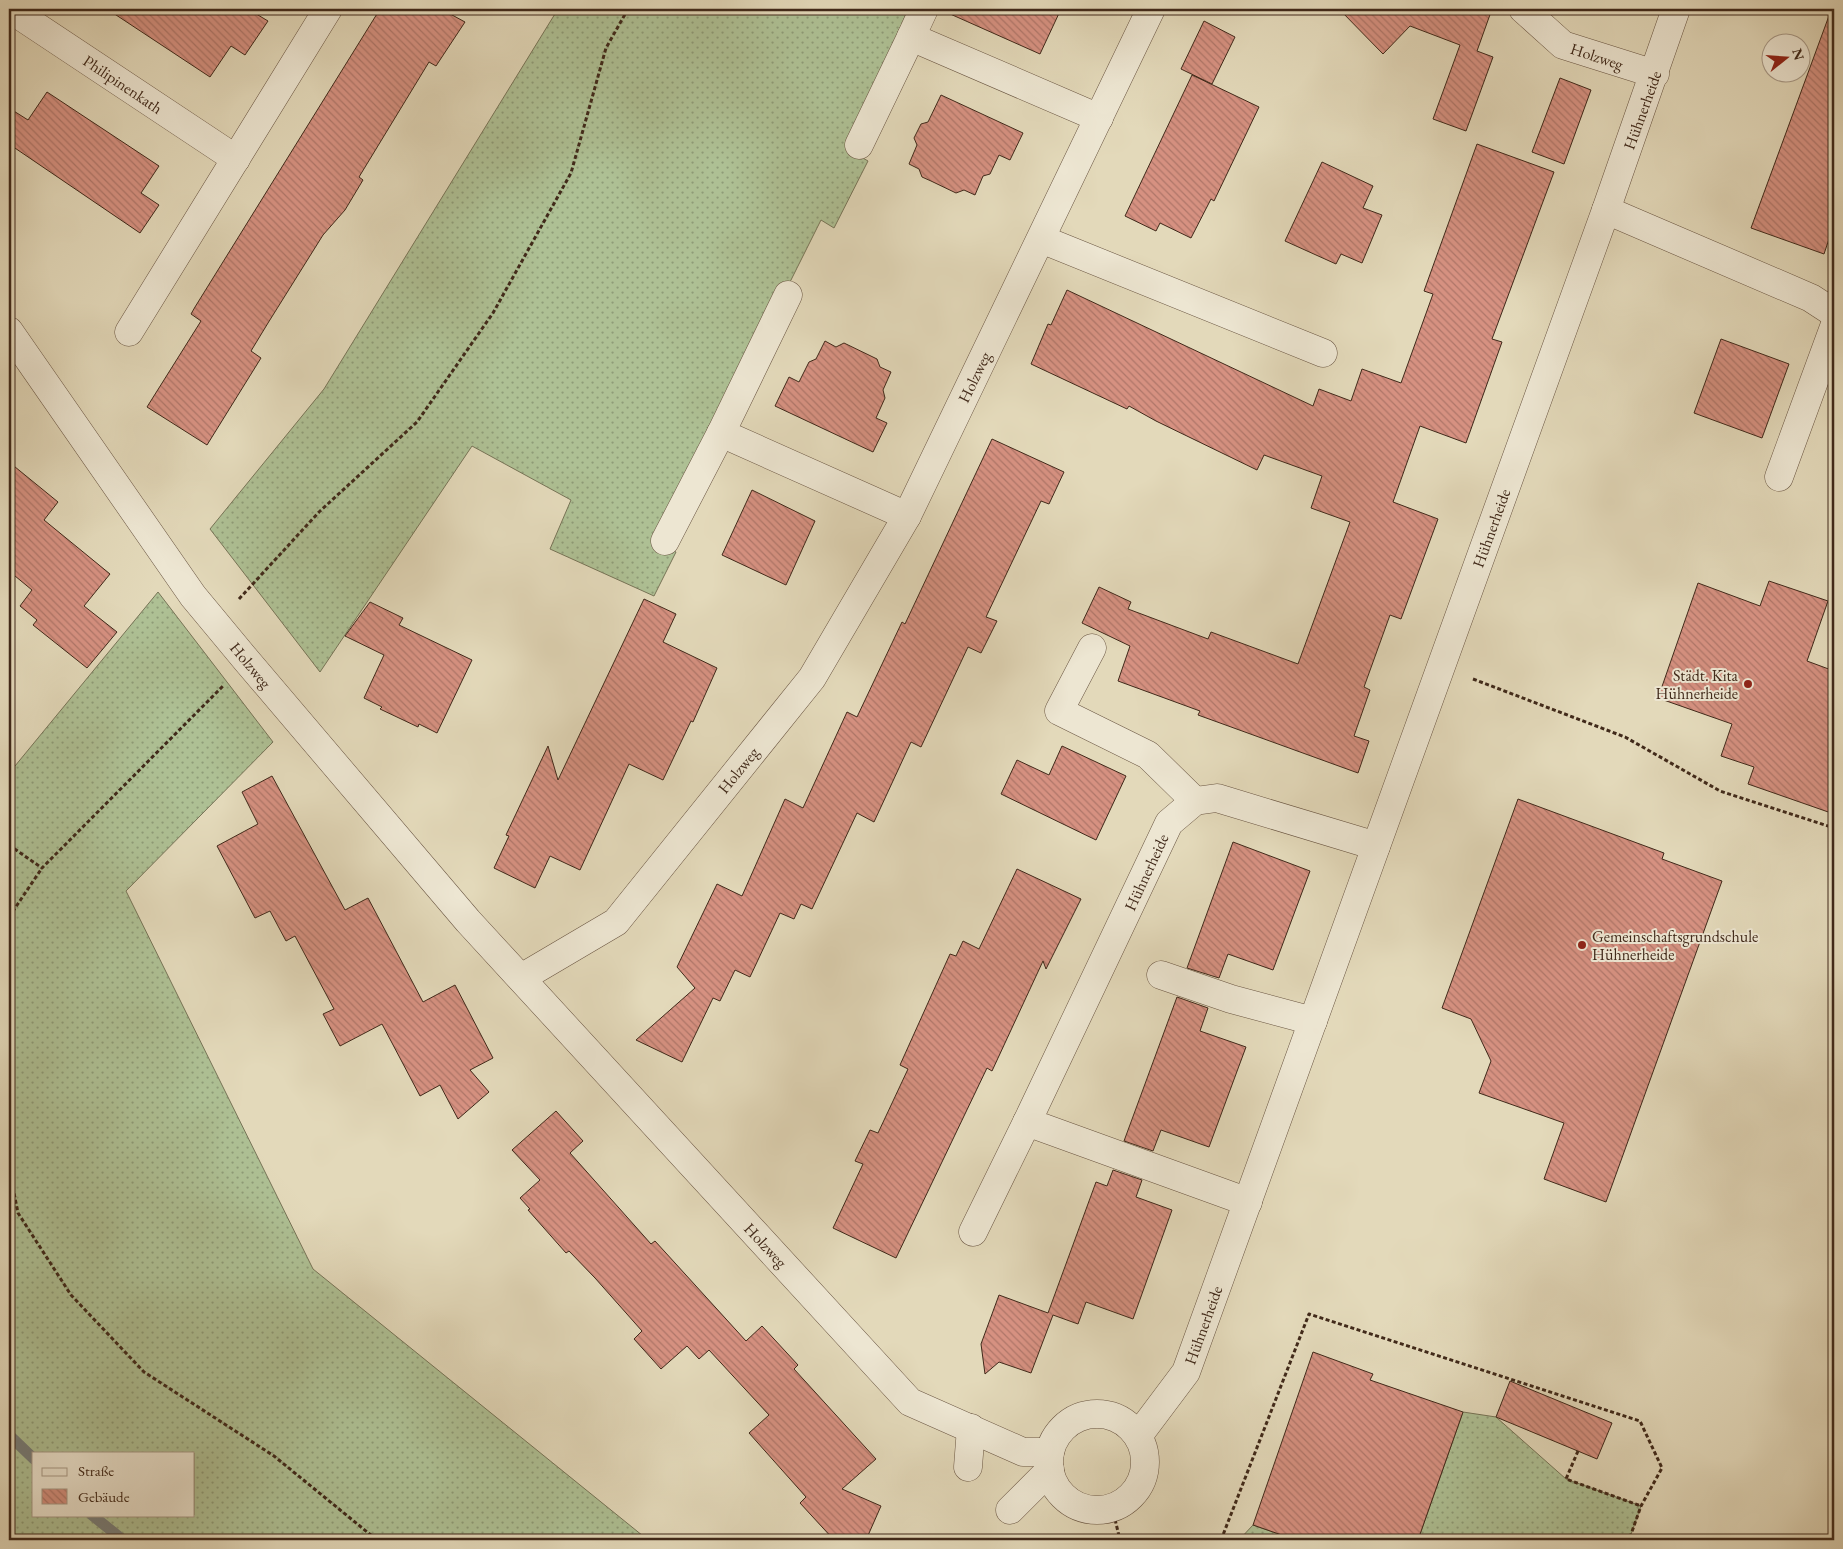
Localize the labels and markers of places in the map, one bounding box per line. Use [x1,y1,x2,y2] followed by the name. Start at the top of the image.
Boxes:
[1656,665,1739,704] place label: Städt. Kita Hühnerheide
[1742,678,1754,690] marker: Städt. Kita Hühnerheide
[1592,926,1758,965] place label: Gemeinschaftsgrundschule Hühnerheide
[1576,939,1588,951] marker: Gemeinschaftsgrundschule Hühnerheide

